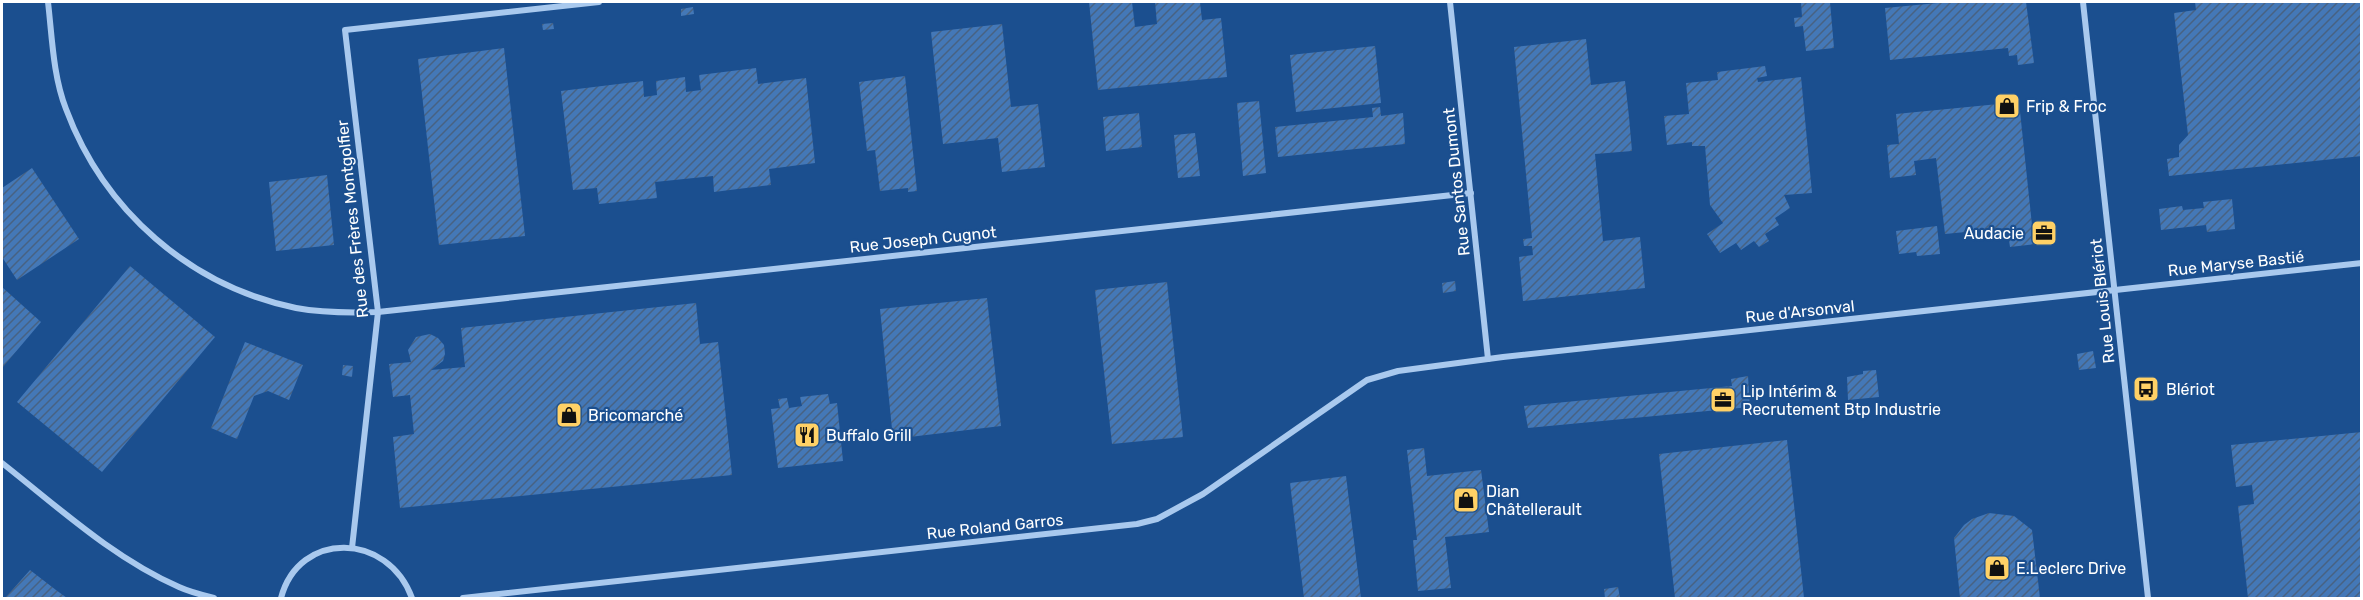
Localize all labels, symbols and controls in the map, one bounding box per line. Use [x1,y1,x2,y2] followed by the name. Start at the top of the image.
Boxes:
[1992,91,2022,121] shop icon: Frip & Froc
[2026,97,2107,116] place label: Frip & Froc
[1439,107,1474,257] street label: Rue Santos Dumont
[333,119,372,319] street label: Rue des Frères Montgolfier
[2029,218,2059,248] office icon: Audacie
[849,222,997,257] street label: Rue Joseph Cugnot
[1964,224,2024,243] place label: Audacie
[2086,238,2119,364] street label: Rue Louis Blériot
[2167,247,2305,280] street label: Rue Maryse Bastié
[1744,296,1856,327] street label: Rue d'Arsonval
[2131,374,2161,404] bus stop icon: Blériot
[2166,380,2215,399] place label: Blériot
[1742,382,1941,419] place label: Lip Intérim & Recrutement Btp Industrie
[1708,385,1738,415] office icon: Lip Intérim & Recrutement Btp Industrie
[554,400,584,430] shop icon: Bricomarché
[588,406,683,425] place label: Bricomarché
[792,420,822,450] restaurant icon: Buffalo Grill
[826,426,912,445] place label: Buffalo Grill
[1486,482,1582,519] place label: Dian Châtellerault
[1451,485,1481,515] shop icon: Dian Châtellerault
[926,510,1064,543] street label: Rue Roland Garros
[1982,553,2012,583] shop icon: E.Leclerc Drive
[2016,559,2126,578] place label: E.Leclerc Drive

